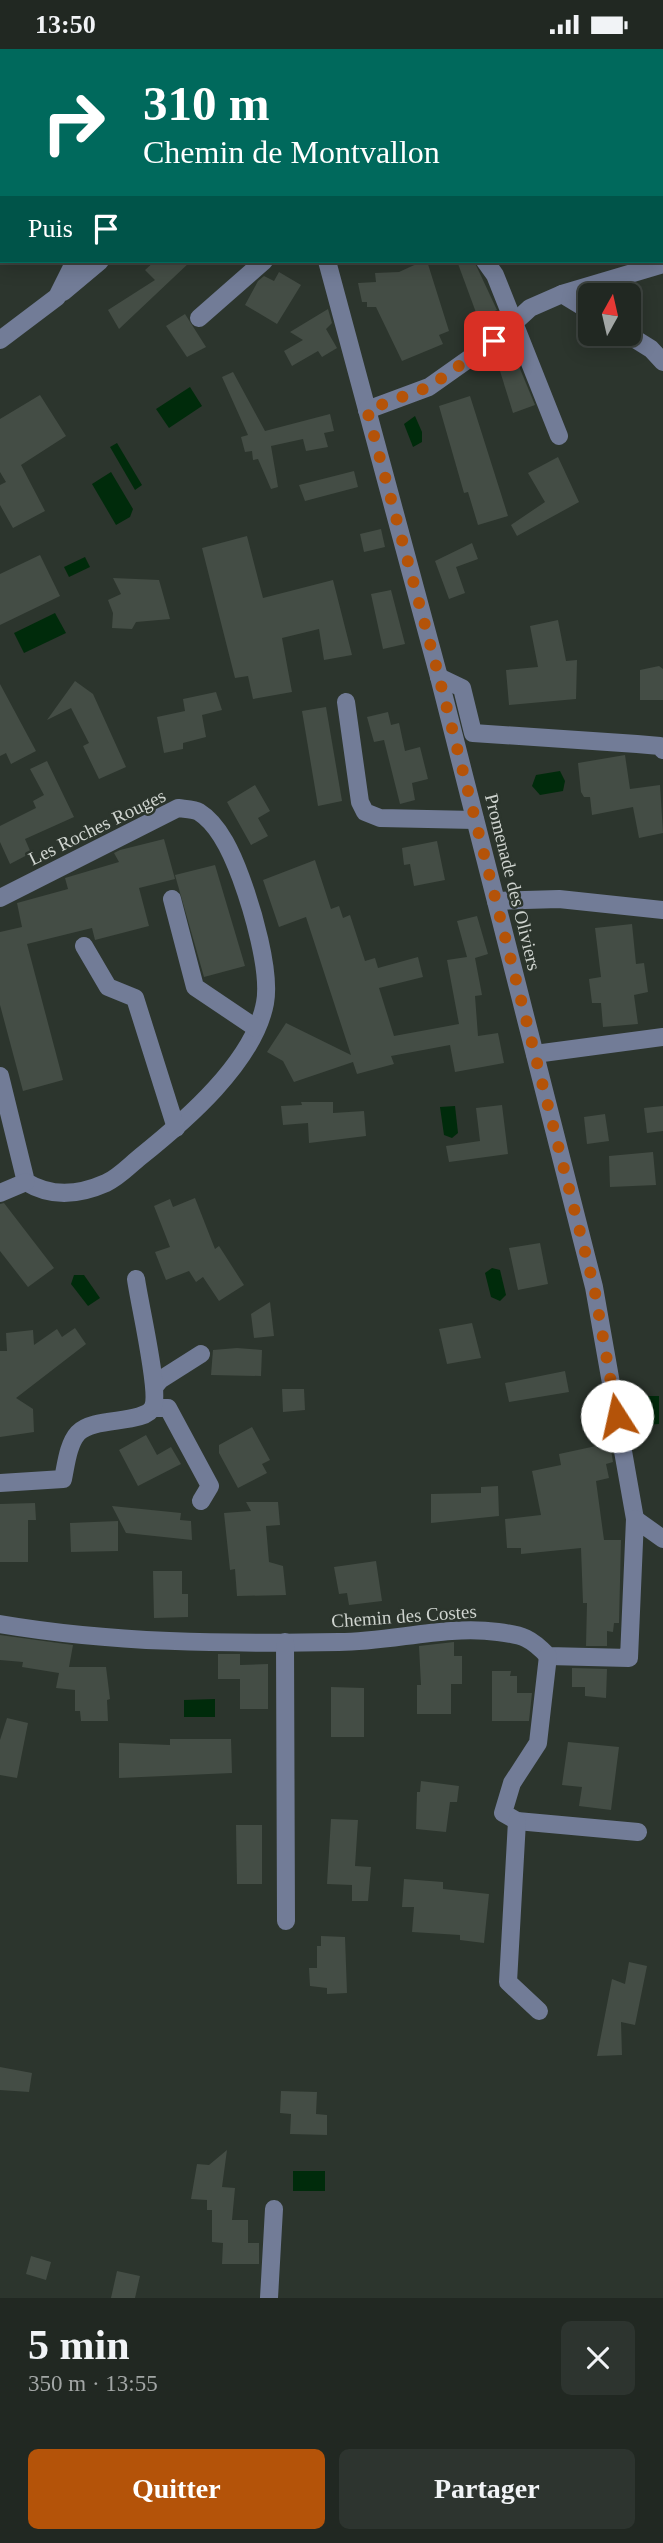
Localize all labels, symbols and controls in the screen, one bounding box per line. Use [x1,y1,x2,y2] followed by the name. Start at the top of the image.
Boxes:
[35,10,96,39] text: 13:50
[143,76,270,131] text: 310 m
[28,77,119,168] icon: right
[143,134,440,170] text: Chemin de Montvallon
[87,210,125,248] icon: arrive
[28,214,73,243] text: Puis
[578,283,640,347] north arrow
[578,283,641,346] map controls
[464,311,524,371] pin
[475,322,513,360] icon: arrive
[25,785,169,869] street label: Les Roches Rouges
[481,791,545,973] street label: Promenade des Oliviers
[580,1379,654,1453] position arrow
[331,1600,477,1632] street label: Chemin des Costes
[561,2321,635,2395] button: close
[28,2322,130,2368] text: 5 min
[28,2371,158,2396] text: 350 m · 13:55
[28,2449,325,2529] button: Quitter
[339,2449,635,2529] button: Partager

